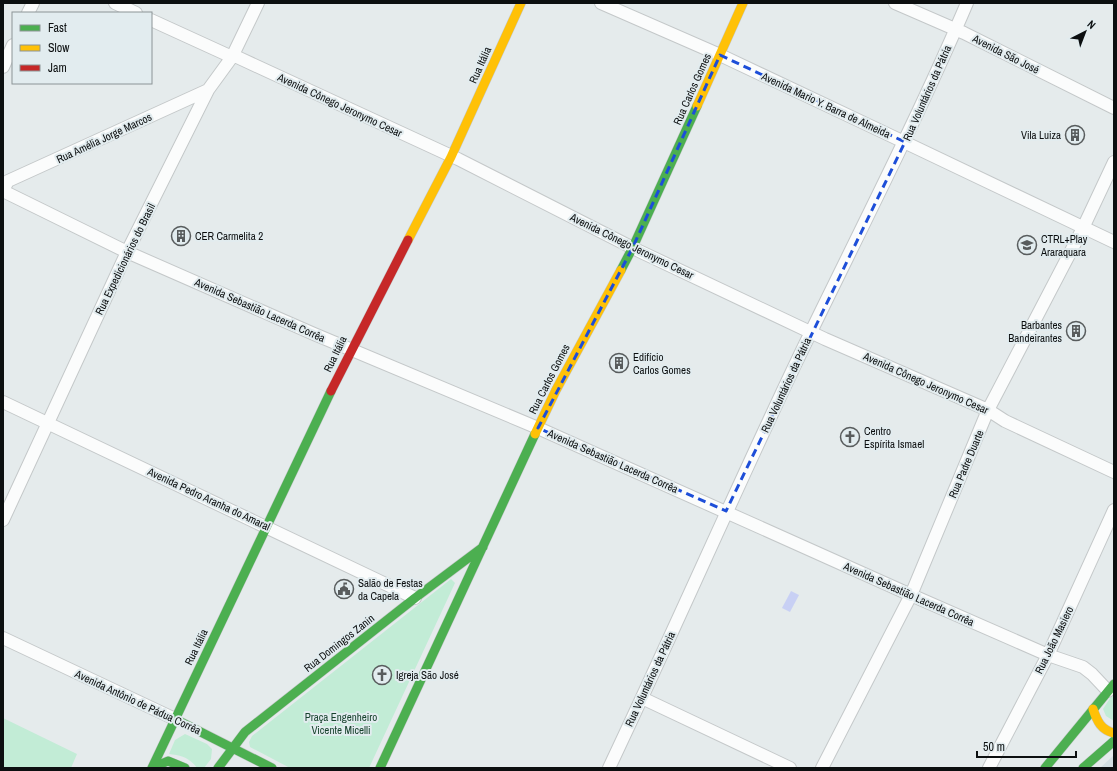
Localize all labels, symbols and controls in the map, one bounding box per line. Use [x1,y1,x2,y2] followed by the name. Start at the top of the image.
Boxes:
[12,12,152,84] legend
[1065,12,1105,52] north arrow
[1085,17,1099,32] text: N
[48,20,67,36] text: Fast
[969,31,1042,77] street label: Avenida São José
[48,40,70,56] text: Slow
[900,43,954,143] street label: Rua Voluntários da Pátria
[466,45,494,85] street label: Rua Itália
[670,51,714,127] street label: Rua Carlos Gomes
[48,60,67,76] text: Jam
[758,69,893,141] street label: Avenida Mario Y. Barra de Almeida
[275,70,404,140] street label: Avenida Cônego Jeronymo Cesar
[54,110,154,166] street label: Rua Amélia Jorge Marcos
[1064,124,1086,146] building icon: Vila Luiza
[1021,128,1061,142] place label: Vila Luiza
[92,201,158,317] street label: Rua Expedicionários do Brasil
[567,210,696,282] street label: Avenida Cônego Jeronymo Cesar
[170,225,192,247] building icon: CER Carmelita 2
[195,229,263,243] place label: CER Carmelita 2
[1040,232,1088,259] place label: CTRL+Play Araraquara
[1016,234,1038,256] school or university icon: CTRL+Play Araraquara
[192,274,327,345] street label: Avenida Sebastião Lacerda Corrêa
[1008,318,1062,345] place label: Barbantes Bandeirantes
[1065,320,1087,342] building icon: Barbantes Bandeirantes
[320,334,350,374] street label: Rua Itália
[758,335,814,435] street label: Rua Voluntários da Pátria
[525,341,573,416] street label: Rua Carlos Gomes
[860,349,991,417] street label: Avenida Cônego Jeronymo Cesar
[633,350,691,377] place label: Edifício Carlos Gomes
[608,352,630,374] building icon: Edifício Carlos Gomes
[864,424,924,451] place label: Centro Espírita Ismael
[545,425,680,496] street label: Avenida Sebastião Lacerda Corrêa
[839,426,861,448] church icon: Centro Espírita Ismael
[945,428,987,500] street label: Rua Padre Duarte
[145,464,273,534] street label: Avenida Pedro Aranha do Amaral
[841,558,976,629] street label: Avenida Sebastião Lacerda Corrêa
[358,576,423,603] place label: Salão de Festas da Capela
[333,578,355,600] public building icon: Salão de Festas da Capela
[1032,604,1076,676] street label: Rua João Masiero
[301,611,377,675] street label: Rua Domingos Zanin
[181,627,211,667] street label: Rua Itália
[622,629,678,729] street label: Rua Voluntários da Pátria
[371,664,393,686] church icon: Igreja São José
[72,666,203,737] street label: Avenida Antônio de Pádua Corrêa
[396,668,459,682] place label: Igreja São José
[305,710,377,737] park label: Praça Engenheiro Vicente Micelli
[977,733,1076,759] scale bar
[983,739,1005,755] text: 50 m

